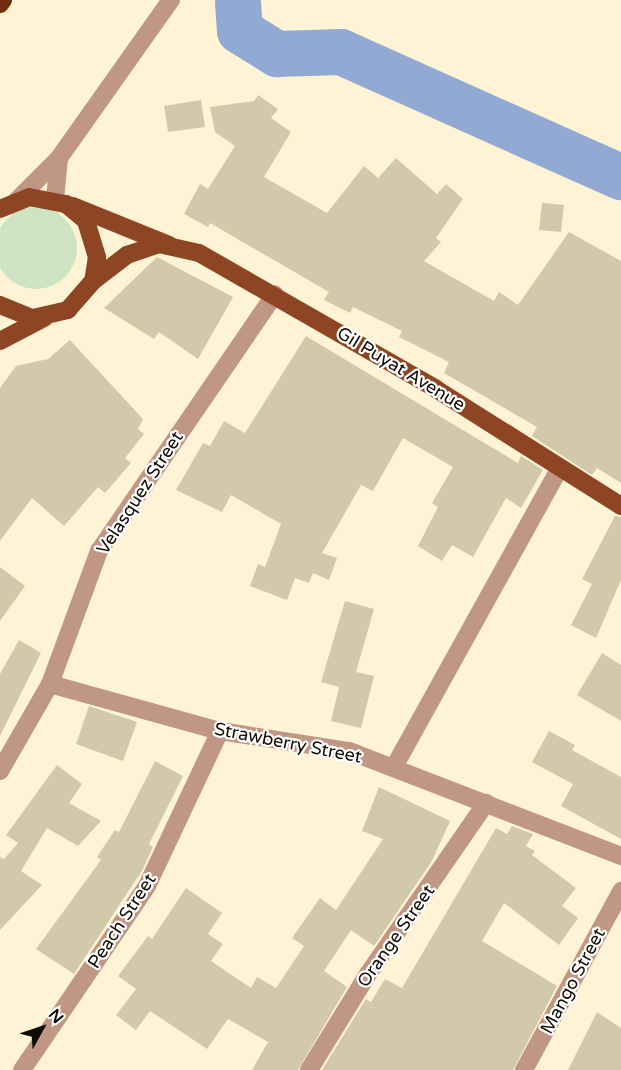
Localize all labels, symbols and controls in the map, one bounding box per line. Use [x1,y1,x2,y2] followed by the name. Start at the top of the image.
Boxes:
[333,322,469,416] street label: Gil Puyat Avenue
[92,427,188,559] street label: Velasquez Street
[212,718,364,768] street label: Strawberry Street
[83,869,161,973] street label: Peach Street
[353,881,439,991] street label: Orange Street
[536,924,610,1038] street label: Mango Street
[12,998,72,1058] north arrow
[44,1005,68,1028] text: N

